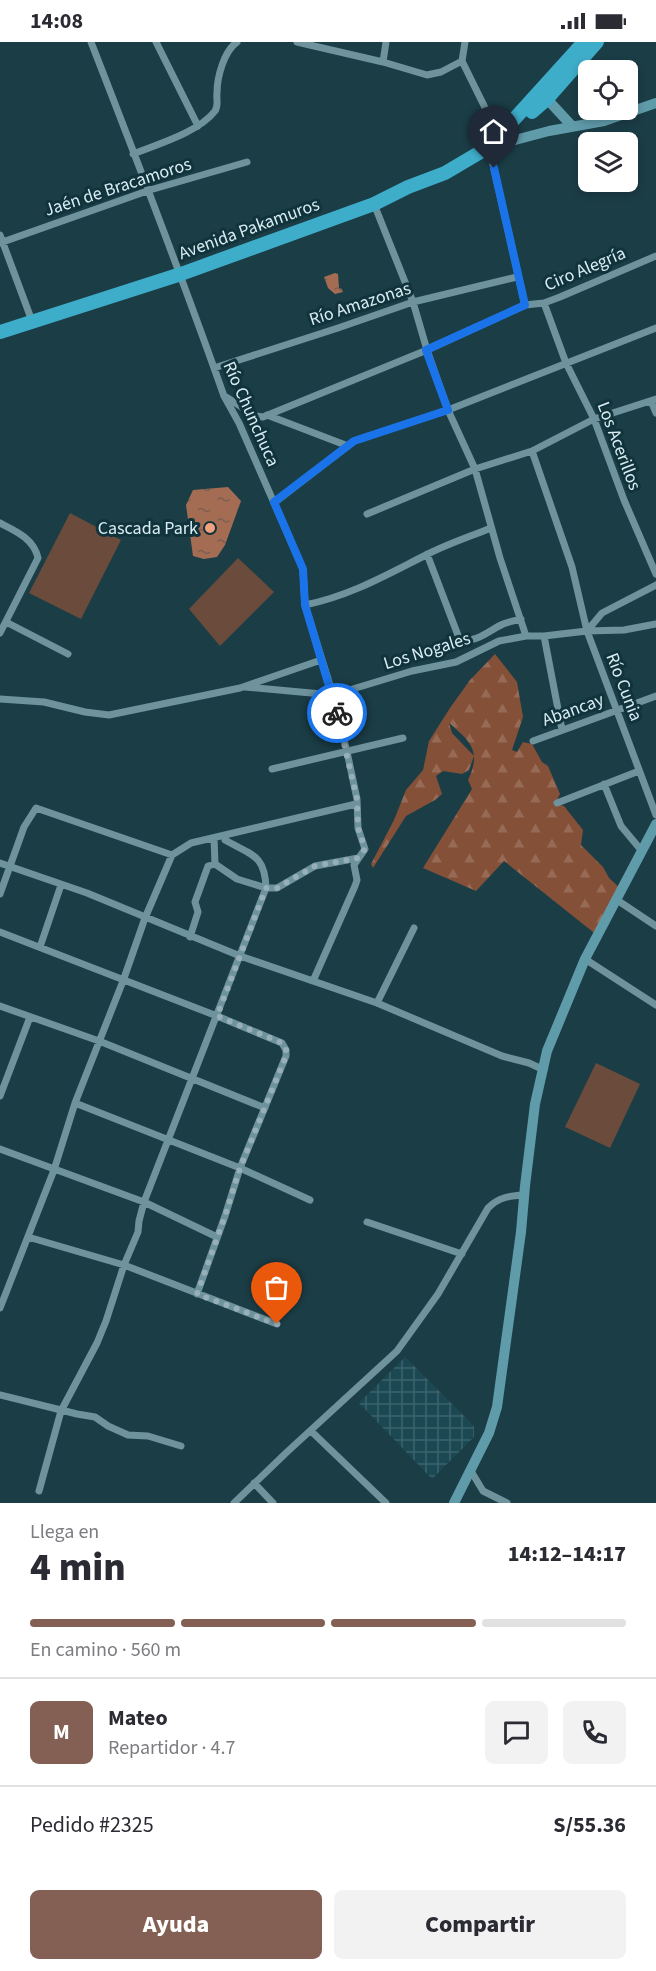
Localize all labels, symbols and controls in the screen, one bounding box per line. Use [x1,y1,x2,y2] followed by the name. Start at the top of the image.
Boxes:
[30,5,83,37] text: 14:08
[578,60,638,192] map controls
[578,60,638,120] button: locate
[468,106,519,168] pin
[477,115,510,148] icon: home
[578,132,638,192] button: layers
[41,151,195,223] street label: Jaén de Bracamoros
[175,192,323,266] street label: Avenida Pakamuros
[541,241,629,297] street label: Ciro Alegría
[306,276,414,332] street label: Río Amazonas
[217,357,285,471] street label: Río Chunchuca
[591,398,647,494] street label: Los Acerillos
[98,516,198,541] place label: Cascada Park
[203,521,217,535] marker: Cascada Park
[380,626,474,676] street label: Los Nogales
[600,649,648,725] street label: Río Cunia
[307,683,367,743] courier
[539,687,608,733] street label: Abancay
[321,697,354,730] icon: bike
[251,1262,302,1324] pin
[260,1271,293,1304] icon: bag
[30,1518,99,1546] text: Llega en
[508,1538,626,1570] text: 14:12–14:17
[30,1540,126,1596] text: 4 min
[30,1636,181,1664] text: En camino · 560 m
[485,1701,548,1764] button: chat
[563,1701,626,1764] button: phone
[108,1702,168,1734] text: Mateo
[53,1716,70,1748] text: M
[108,1734,235,1762] text: Repartidor · 4.7
[30,1809,154,1841] text: Pedido #2325
[553,1809,626,1841] text: S/55.36
[30,1890,322,1959] button: Ayuda
[334,1890,626,1959] button: Compartir

